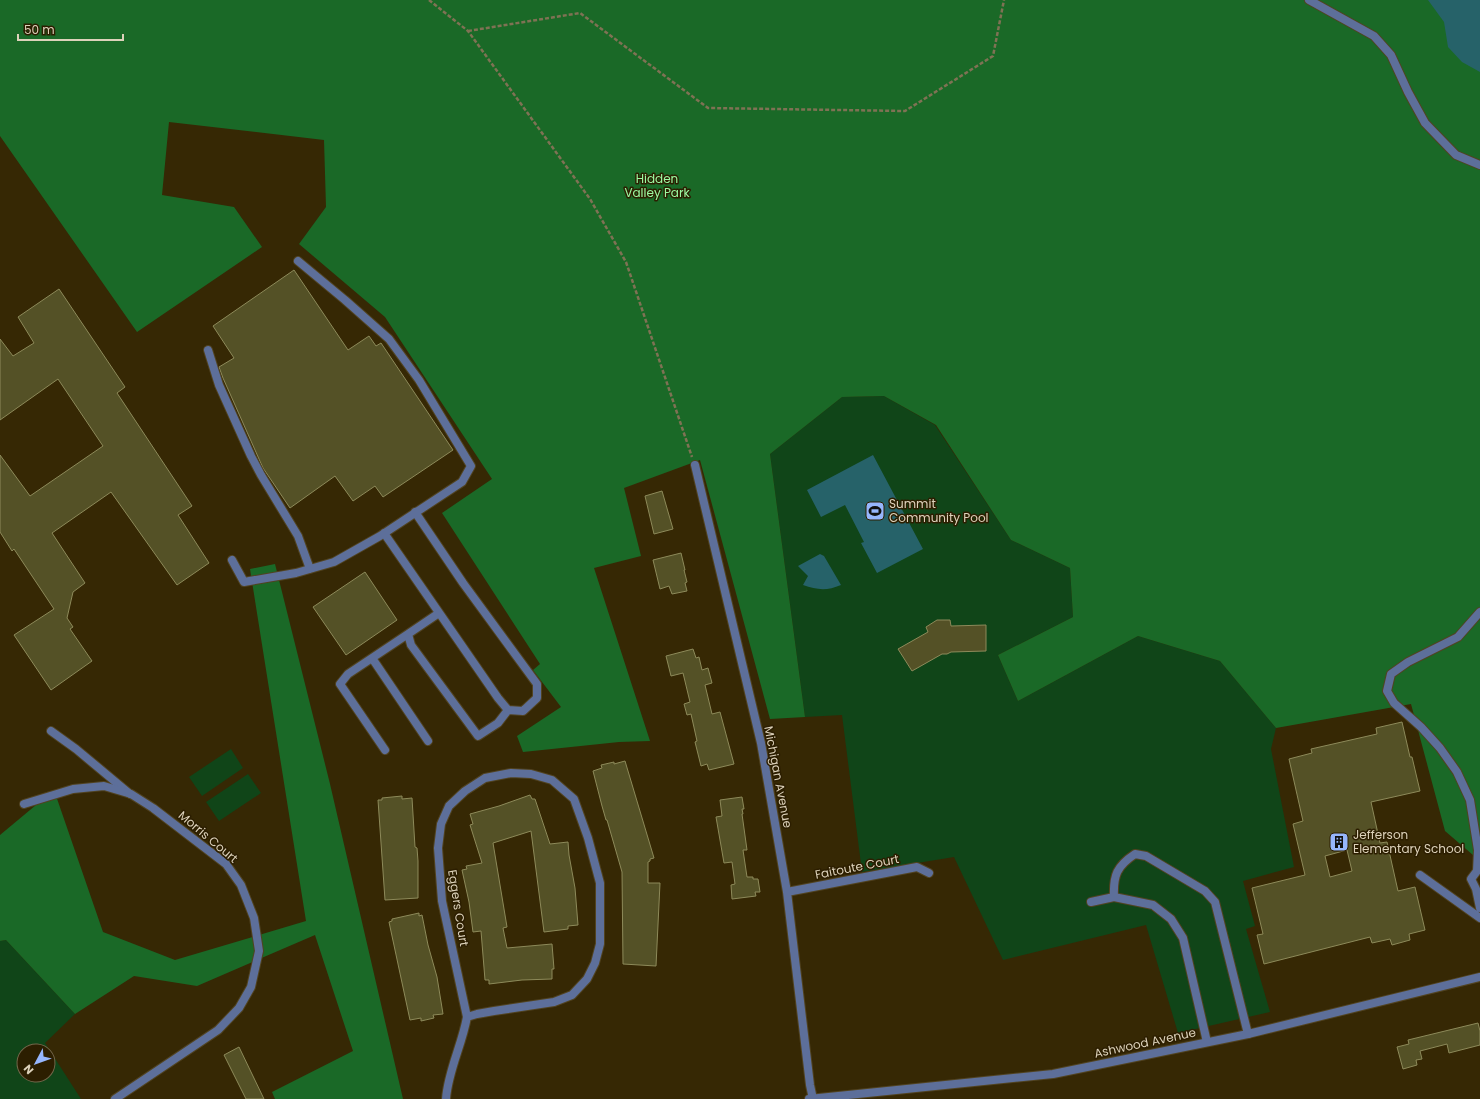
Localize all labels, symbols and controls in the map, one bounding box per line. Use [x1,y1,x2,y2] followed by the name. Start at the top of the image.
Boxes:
[18,16,123,42] scale bar
[24,21,55,38] text: 50 m
[624,170,690,201] park label: Hidden Valley Park
[889,495,989,526] place label: Summit Community Pool
[864,500,886,522] sports icon: Summit Community Pool
[760,725,797,829] street label: Michigan Avenue
[175,807,242,867] street label: Morris Court
[1353,826,1464,857] place label: Jefferson Elementary School
[1328,831,1350,853] building icon: Jefferson Elementary School
[813,850,900,883] street label: Faitoute Court
[444,868,473,947] street label: Eggers Court
[1092,1023,1197,1062] street label: Ashwood Avenue
[16,1043,56,1083] north arrow
[20,1061,37,1078] text: N

